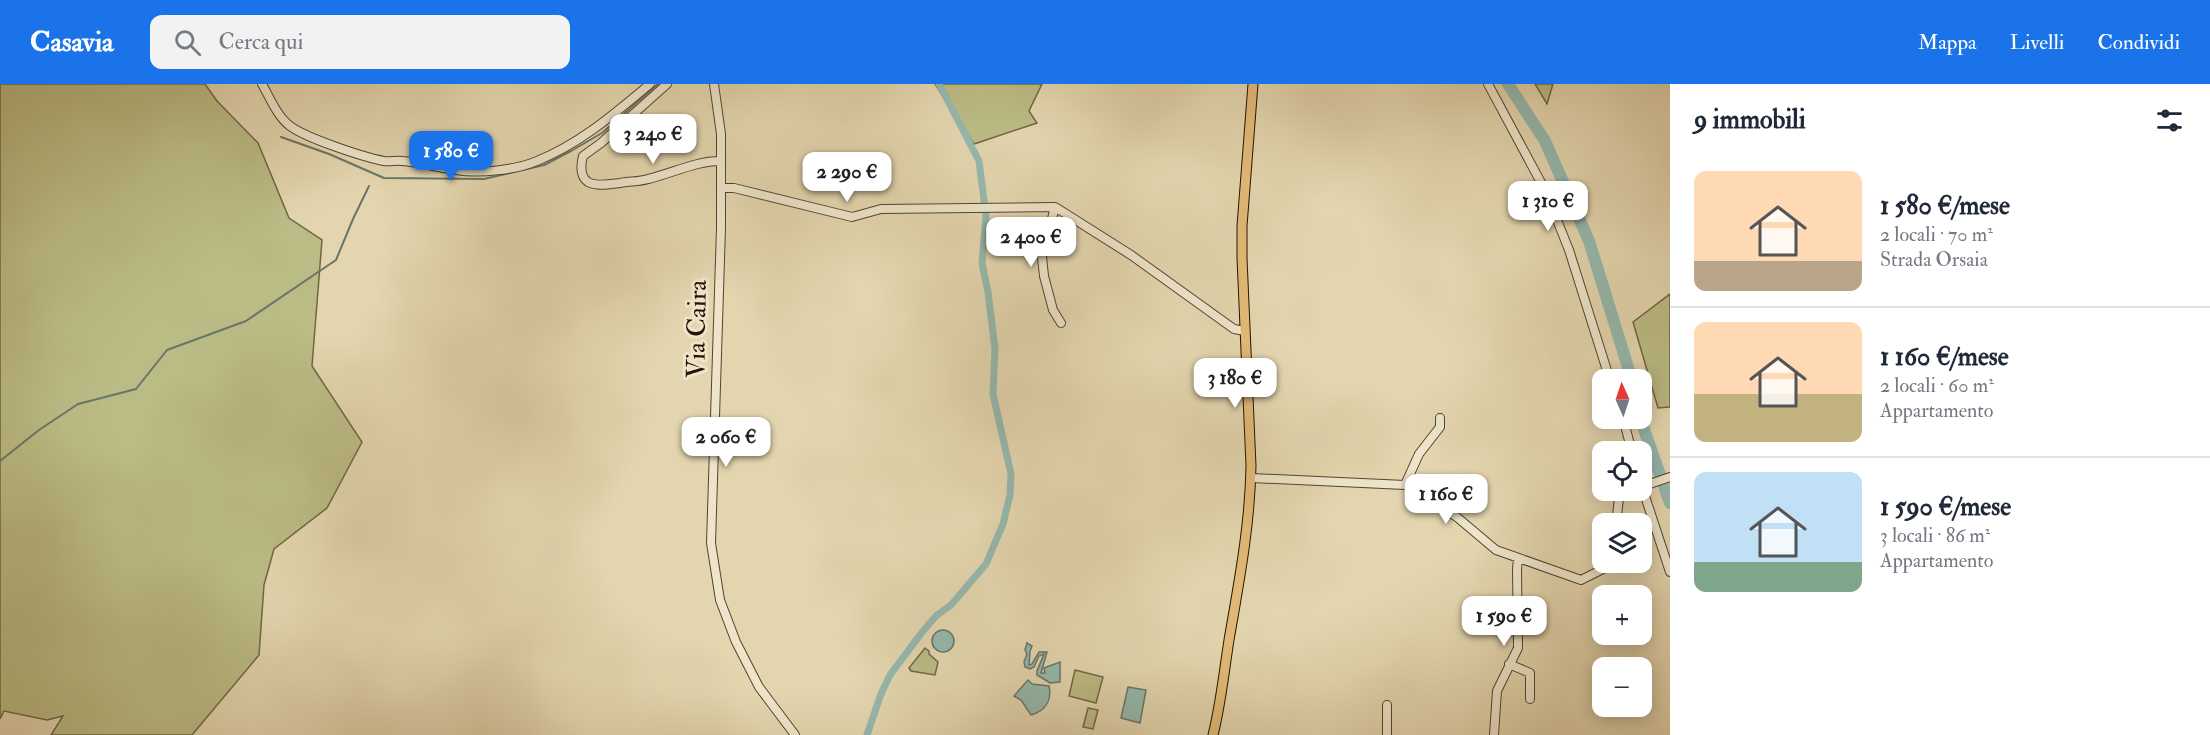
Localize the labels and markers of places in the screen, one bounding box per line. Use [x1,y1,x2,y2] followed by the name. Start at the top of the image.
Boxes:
[598,114,708,165] pin: 3 240 €
[396,131,506,182] pin: 1 580 €
[792,152,902,203] pin: 2 290 €
[1493,181,1603,232] pin: 1 310 €
[976,217,1086,268] pin: 2 400 €
[1180,358,1290,409] pin: 3 180 €
[671,417,781,468] pin: 2 060 €
[1391,474,1501,525] pin: 1 160 €
[1449,596,1559,647] pin: 1 590 €

